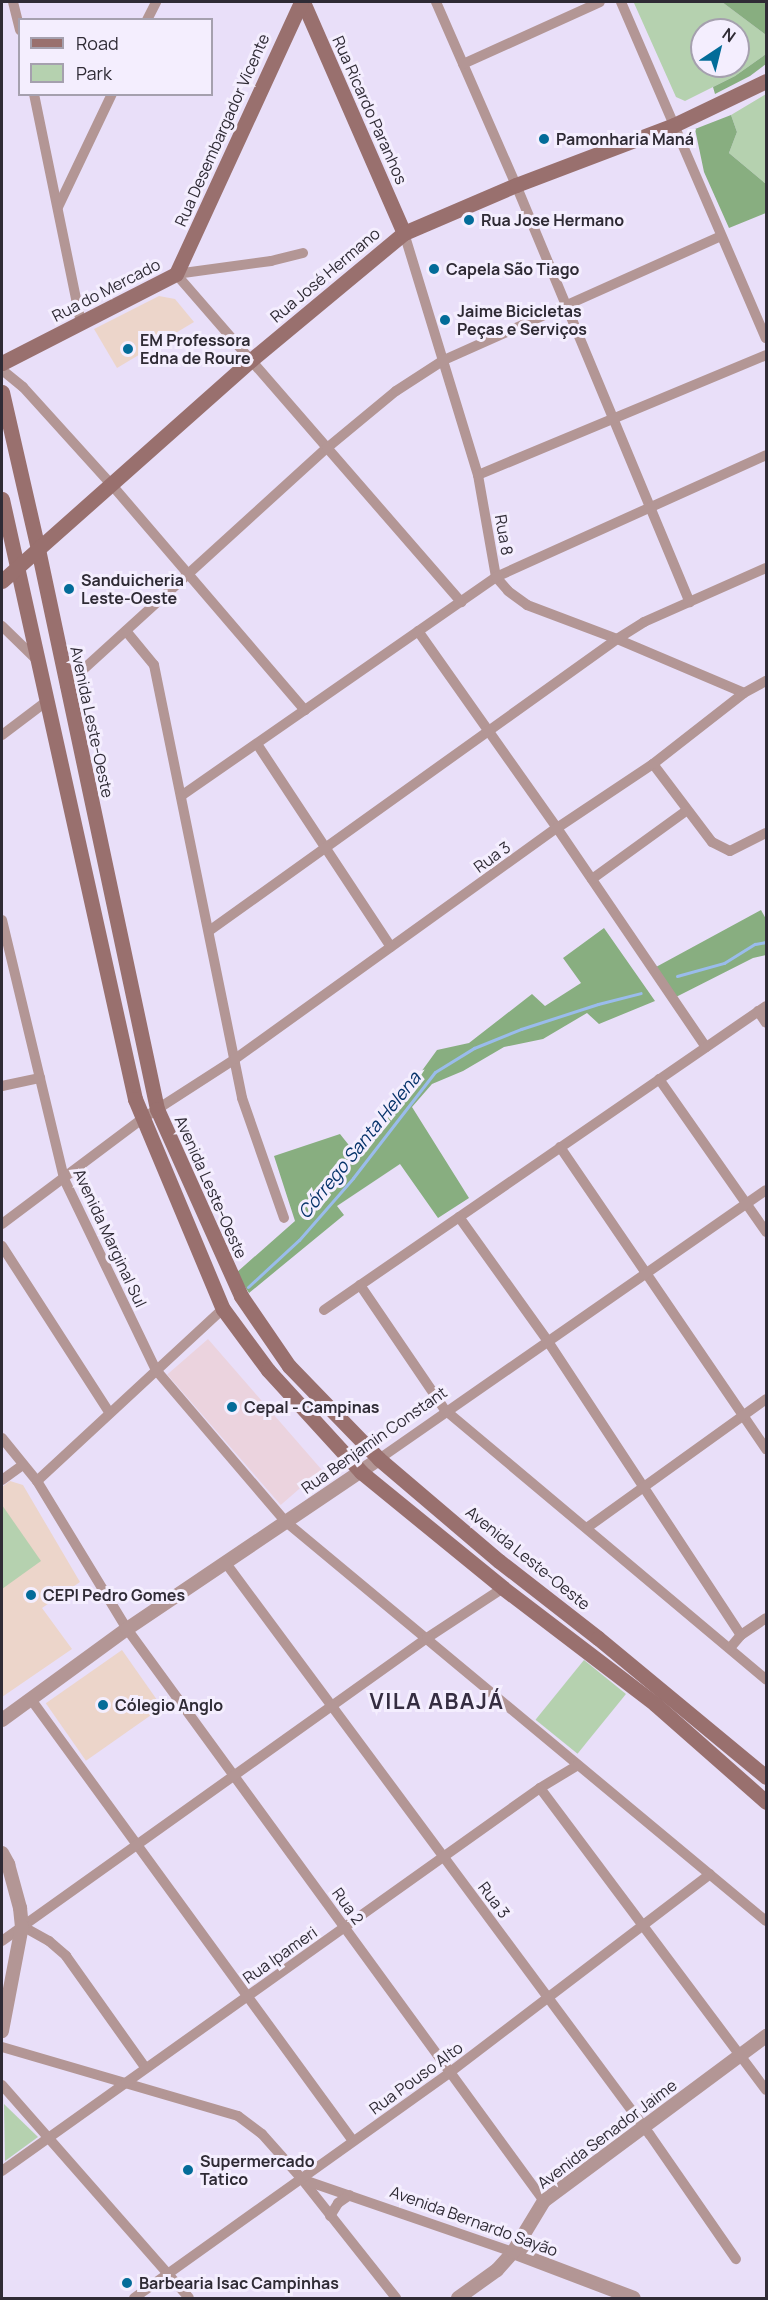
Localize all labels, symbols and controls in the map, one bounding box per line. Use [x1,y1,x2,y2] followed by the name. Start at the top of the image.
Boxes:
[18,18,213,96] legend
[690,18,750,78] north arrow
[718,23,740,47] text: N
[76,31,119,55] text: Road
[171,31,273,229] street label: Rua Desembargador Vicente
[329,33,411,187] street label: Rua Ricardo Paranhos
[76,61,112,85] text: Park
[556,129,694,149] place label: Pamonharia Maná
[537,132,551,146] marker: Pamonharia Maná
[481,210,624,230] place label: Rua Jose Hermano
[462,213,476,227] marker: Rua Jose Hermano
[266,224,384,326] street label: Rua José Hermano
[49,254,163,326] street label: Rua do Mercado
[446,259,579,279] place label: Capela São Tiago
[427,262,441,276] marker: Capela São Tiago
[457,301,587,339] place label: Jaime Bicicletas Peças e Serviços
[438,313,452,327] marker: Jaime Bicicletas Peças e Serviços
[140,330,251,368] place label: EM Professora Edna de Roure
[121,342,135,356] marker: EM Professora Edna de Roure
[491,513,517,557] street label: Rua 8
[81,570,184,608] place label: Sanduicheria Leste-Oeste
[62,582,76,596] marker: Sanduicheria Leste-Oeste
[67,645,117,799] street label: Avenida Leste-Oeste
[470,837,514,877] street label: Rua 3
[293,1067,425,1223] water label: Córrego Santa Helena
[171,1113,251,1261] street label: Avenida Leste-Oeste
[69,1166,151,1310] street label: Avenida Marginal Sul
[298,1383,450,1497] street label: Rua Benjamin Constant
[244,1397,380,1417] place label: Cepal - Campinas
[225,1400,239,1414] marker: Cepal - Campinas
[462,1502,594,1614] street label: Avenida Leste-Oeste
[43,1585,185,1605] place label: CEPI Pedro Gomes
[24,1588,38,1602] marker: CEPI Pedro Gomes
[370,1689,504,1715] district label: VILA ABAJÁ
[115,1695,223,1715] place label: Cólegio Anglo
[96,1698,110,1712] marker: Cólegio Anglo
[474,1878,514,1922] street label: Rua 3
[328,1884,368,1928] street label: Rua 2
[239,1922,321,1988] street label: Rua Ipameri
[366,2038,466,2118] street label: Rua Pouso Alto
[534,2075,680,2193] street label: Avenida Senador Jaime
[200,2151,315,2189] place label: Supermercado Tatico
[181,2163,195,2177] marker: Supermercado Tatico
[388,2182,560,2260] street label: Avenida Bernardo Sayão
[139,2273,339,2293] place label: Barbearia Isac Campinhas
[120,2276,134,2290] marker: Barbearia Isac Campinhas

